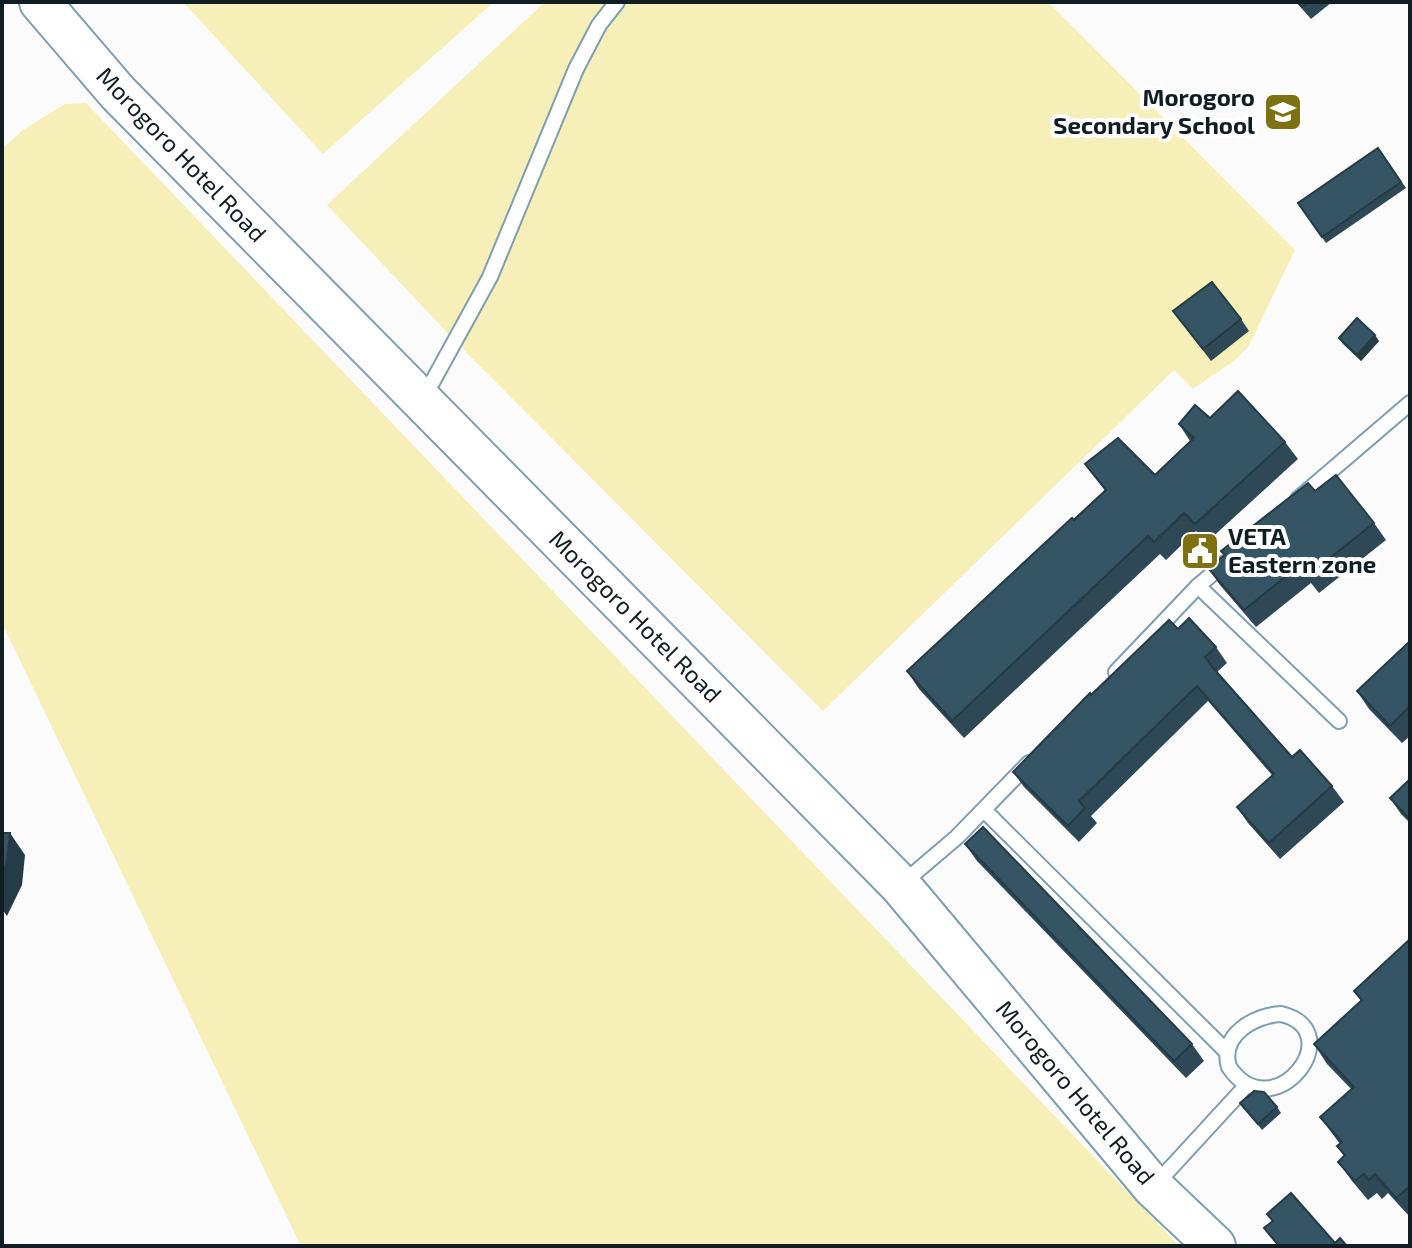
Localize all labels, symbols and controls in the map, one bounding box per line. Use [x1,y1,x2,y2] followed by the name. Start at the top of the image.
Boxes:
[91,61,273,247] street label: Morogoro Hotel Road
[1053,82,1255,139] place label: Morogoro Secondary School
[1262,91,1304,133] school or university icon: Morogoro Secondary School
[1228,521,1376,578] place label: VETA Eastern zone
[544,524,728,708] street label: Morogoro Hotel Road
[1179,530,1221,572] public building icon: VETA Eastern zone
[991,994,1162,1190] street label: Morogoro Hotel Road

